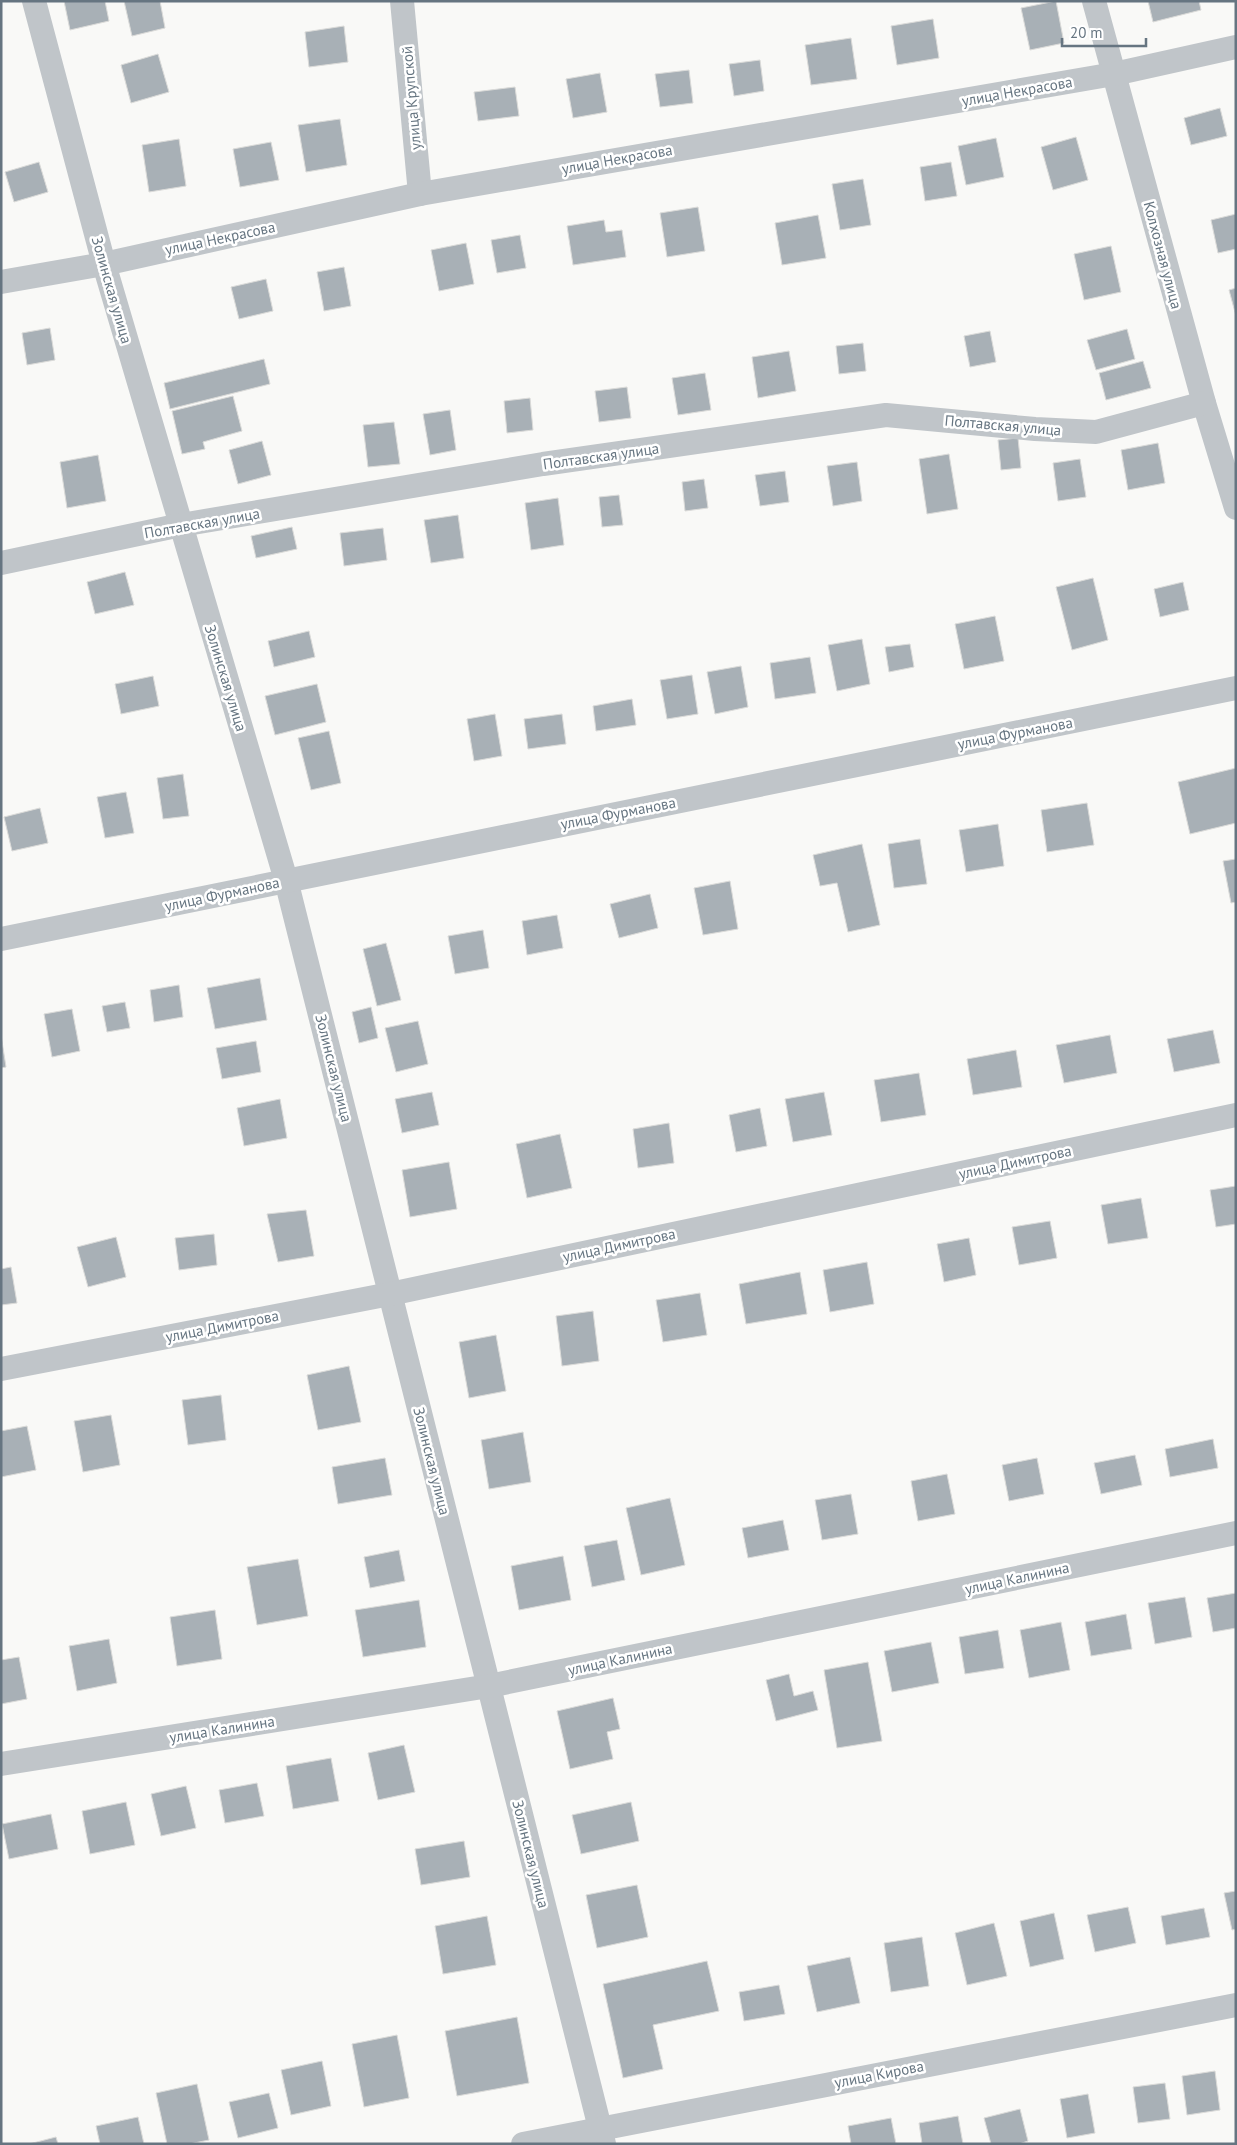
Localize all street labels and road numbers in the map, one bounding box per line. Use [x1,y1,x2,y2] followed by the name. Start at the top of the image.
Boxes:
[397,45,425,151] street label: улица Крупской
[960,72,1074,110] street label: улица Некрасова
[560,140,674,178] street label: улица Некрасова
[1140,199,1186,311] street label: Колхозная улица
[163,217,277,259] street label: улица Некрасова
[88,234,136,346] street label: Золинская улица
[944,410,1062,440] street label: Полтавская улица
[542,438,660,474] street label: Полтавская улица
[143,503,261,543] street label: Полтавская улица
[201,622,251,734] street label: Золинская улица
[956,713,1074,753] street label: улица Фурманова
[559,793,677,833] street label: улица Фурманова
[163,873,281,915] street label: улица Фурманова
[311,1012,357,1124] street label: Золинская улица
[957,1141,1073,1183] street label: улица Димитрова
[561,1224,677,1266] street label: улица Димитрова
[164,1306,280,1346] street label: улица Димитрова
[409,1405,455,1517] street label: Золинская улица
[963,1558,1071,1598] street label: улица Калинина
[566,1639,674,1679] street label: улица Калинина
[168,1711,276,1747] street label: улица Калинина
[508,1798,554,1910] street label: Золинская улица
[833,2056,925,2092] street label: улица Кирова

